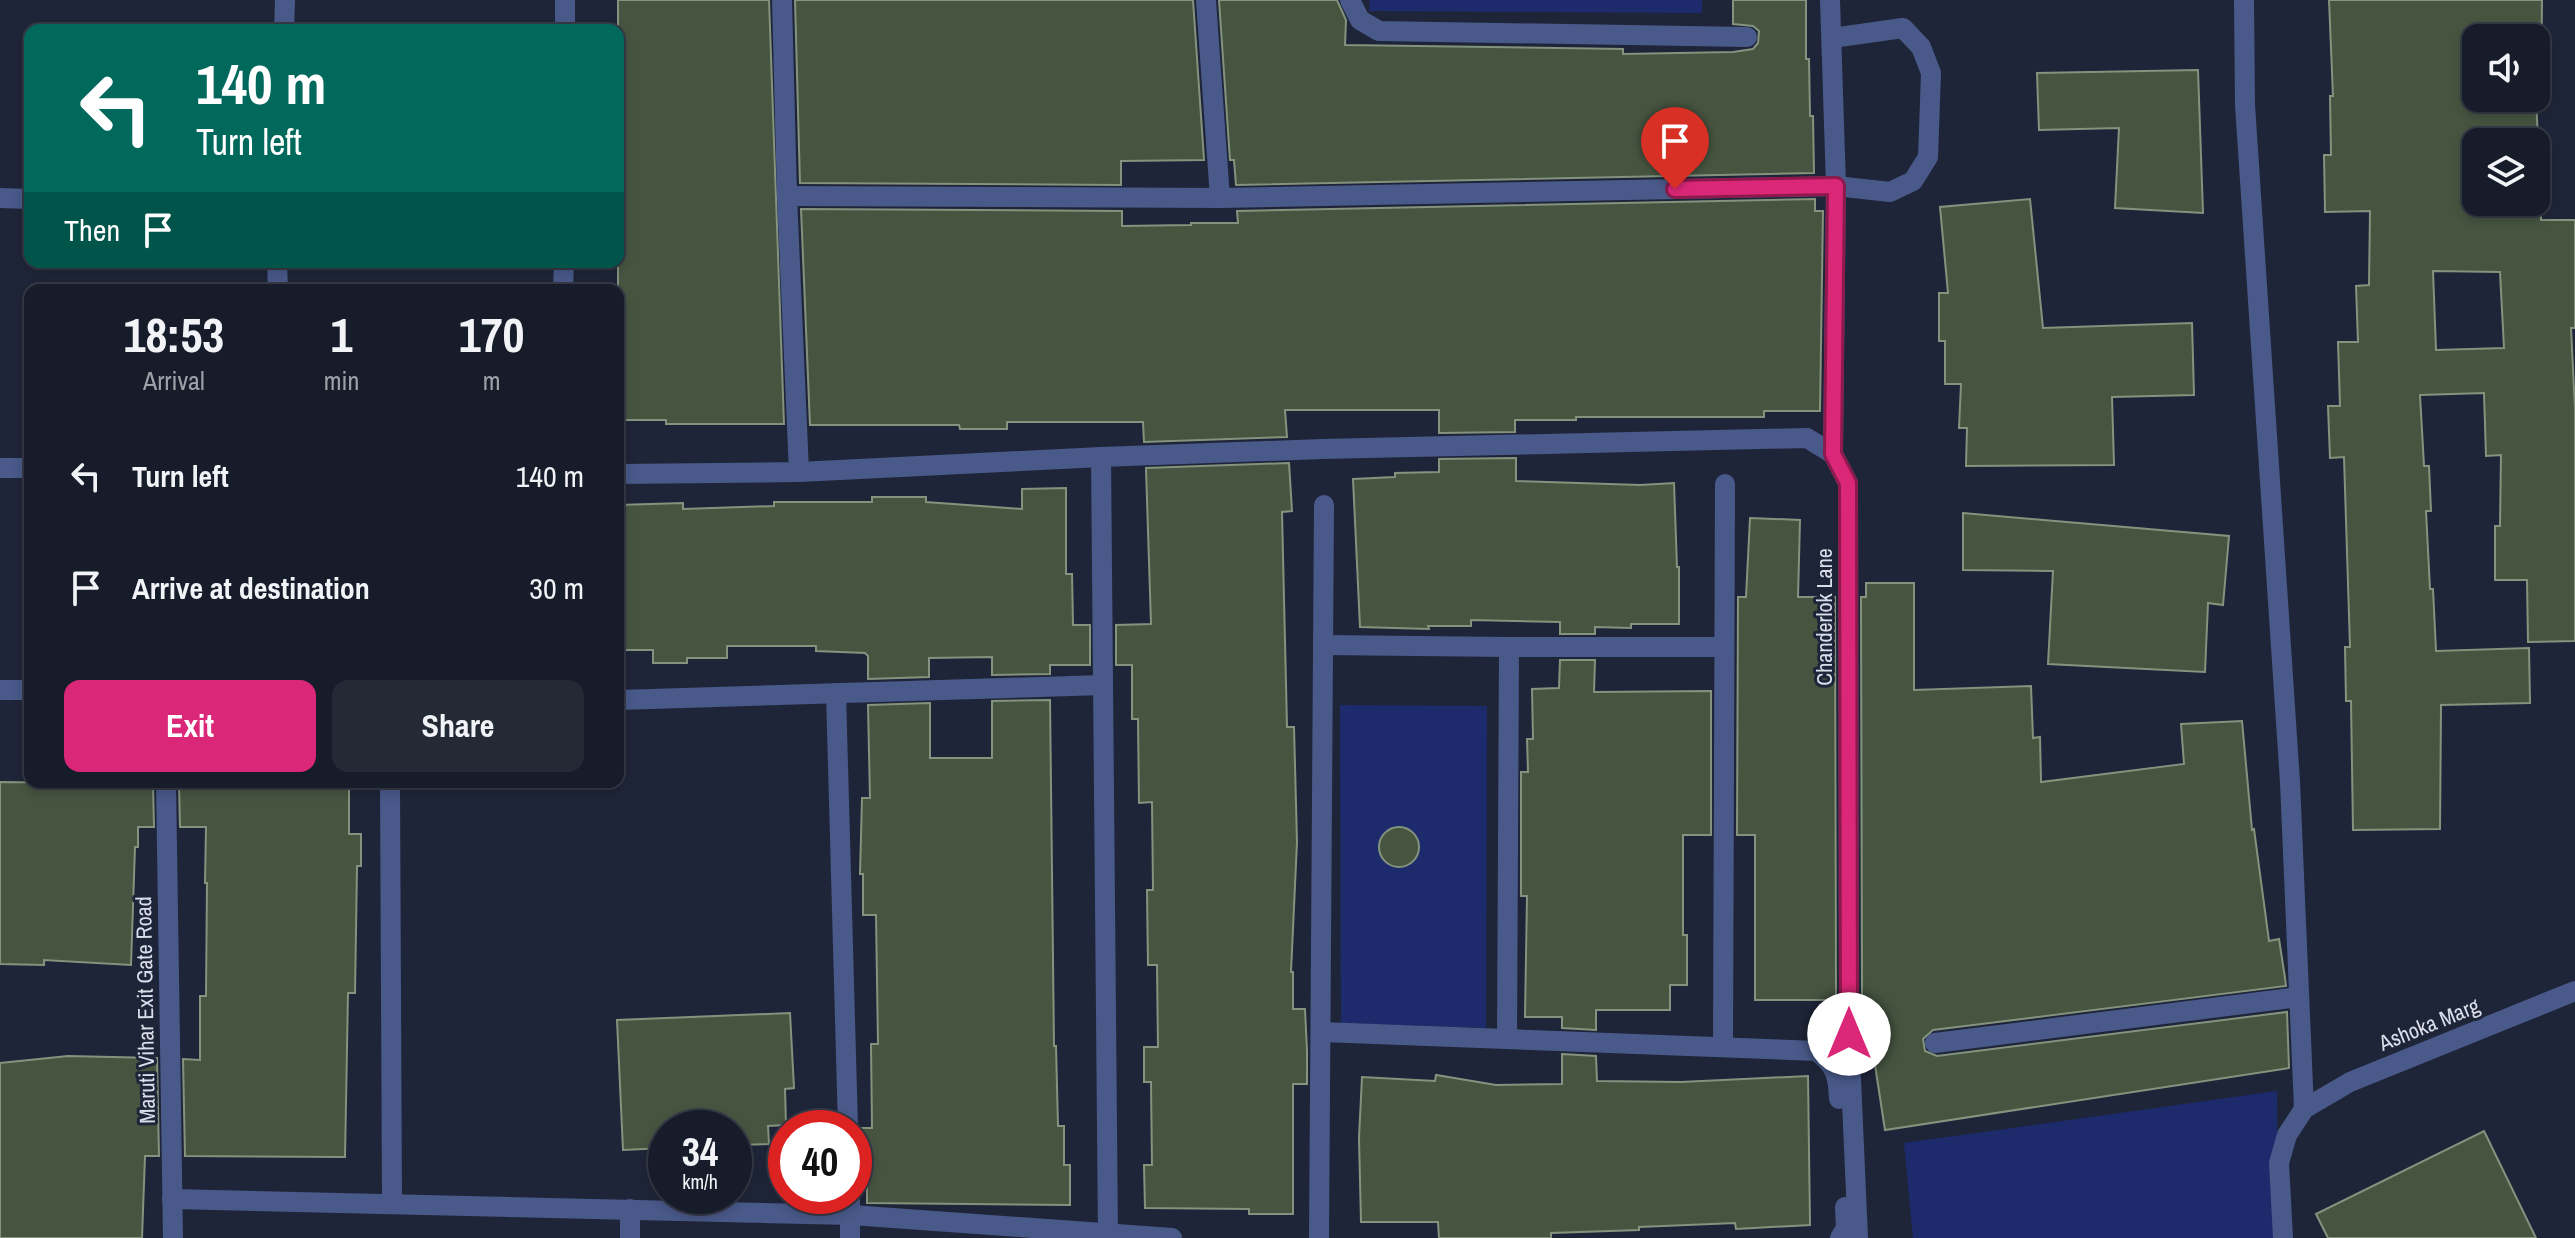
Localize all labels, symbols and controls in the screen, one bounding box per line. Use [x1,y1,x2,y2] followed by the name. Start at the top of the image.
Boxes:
[2462,24,2550,216] map controls
[2462,24,2550,112] button: sound
[196,46,326,121] text: 140 m
[64,56,168,160] icon: left
[1641,107,1709,189] pin
[196,118,302,166] text: Turn left
[1653,119,1697,163] icon: arrive
[2462,128,2550,216] button: layers
[136,208,180,252] icon: arrive
[64,210,120,250] text: Then
[124,302,224,367] text: 18:53
[331,302,352,367] text: 1
[459,302,524,367] text: 170
[143,363,205,398] text: Arrival
[324,363,359,398] text: min
[483,363,501,398] text: m
[64,454,108,498] icon: left
[132,456,229,496] text: Turn left
[516,456,584,496] text: 140 m
[1809,548,1839,686] street label: Chanderlok Lane
[64,566,108,610] icon: arrive
[132,568,370,608] text: Arrive at destination
[529,568,584,608] text: 30 m
[64,680,316,772] button: Exit
[332,680,584,772] button: Share
[128,896,162,1124] street label: Maruti Vihar Exit Gate Road
[2373,990,2484,1058] street label: Ashoka Marg
[1807,992,1891,1076] position arrow
[768,1110,872,1214] speed limit sign: 40
[682,1125,718,1178] text: 34
[682,1168,718,1195] text: km/h

